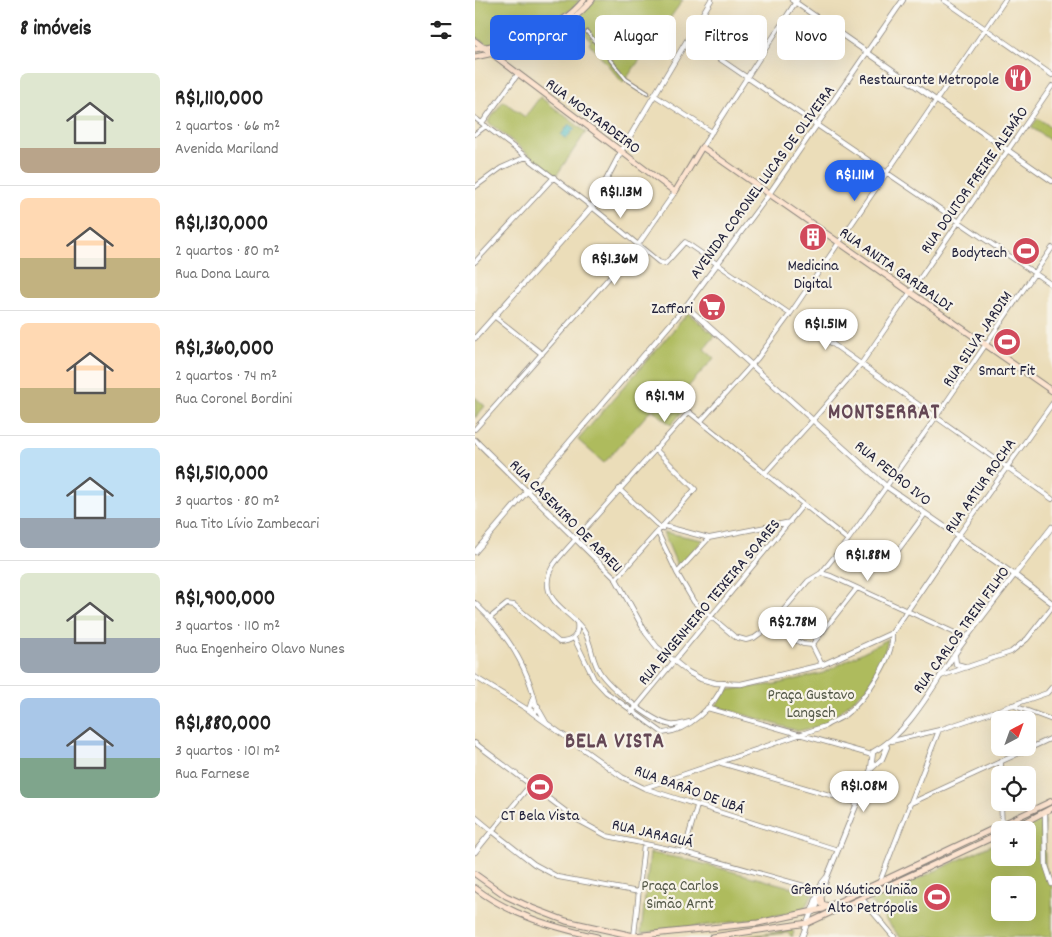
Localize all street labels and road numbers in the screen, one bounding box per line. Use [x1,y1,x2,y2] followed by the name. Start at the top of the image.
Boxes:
[540,74,645,160] street label: RUA MOSTARDEIRO
[685,81,841,284] street label: AVENIDA CORONEL LUCAS DE OLIVEIRA
[915,102,1035,259] street label: RUA DOUTOR FREIRE ALEMÃO
[834,222,957,318] street label: RUA ANITA GARIBALDI
[937,287,1019,392] street label: RUA SILVA JARDIM
[940,434,1023,539] street label: RUA ARTUR ROCHA
[849,436,936,512] street label: RUA PEDRO IVO
[503,455,627,579] street label: RUA CASEMIRO DE ABREU
[633,514,787,691] street label: RUA ENGENHEIRO TEIXEIRA SOARES
[908,562,1016,699] street label: RUA CARLOS TREIN FILHO
[631,760,748,821] street label: RUA BARÃO DE UBÁ
[609,814,695,855] street label: RUA JARAGUÁ

